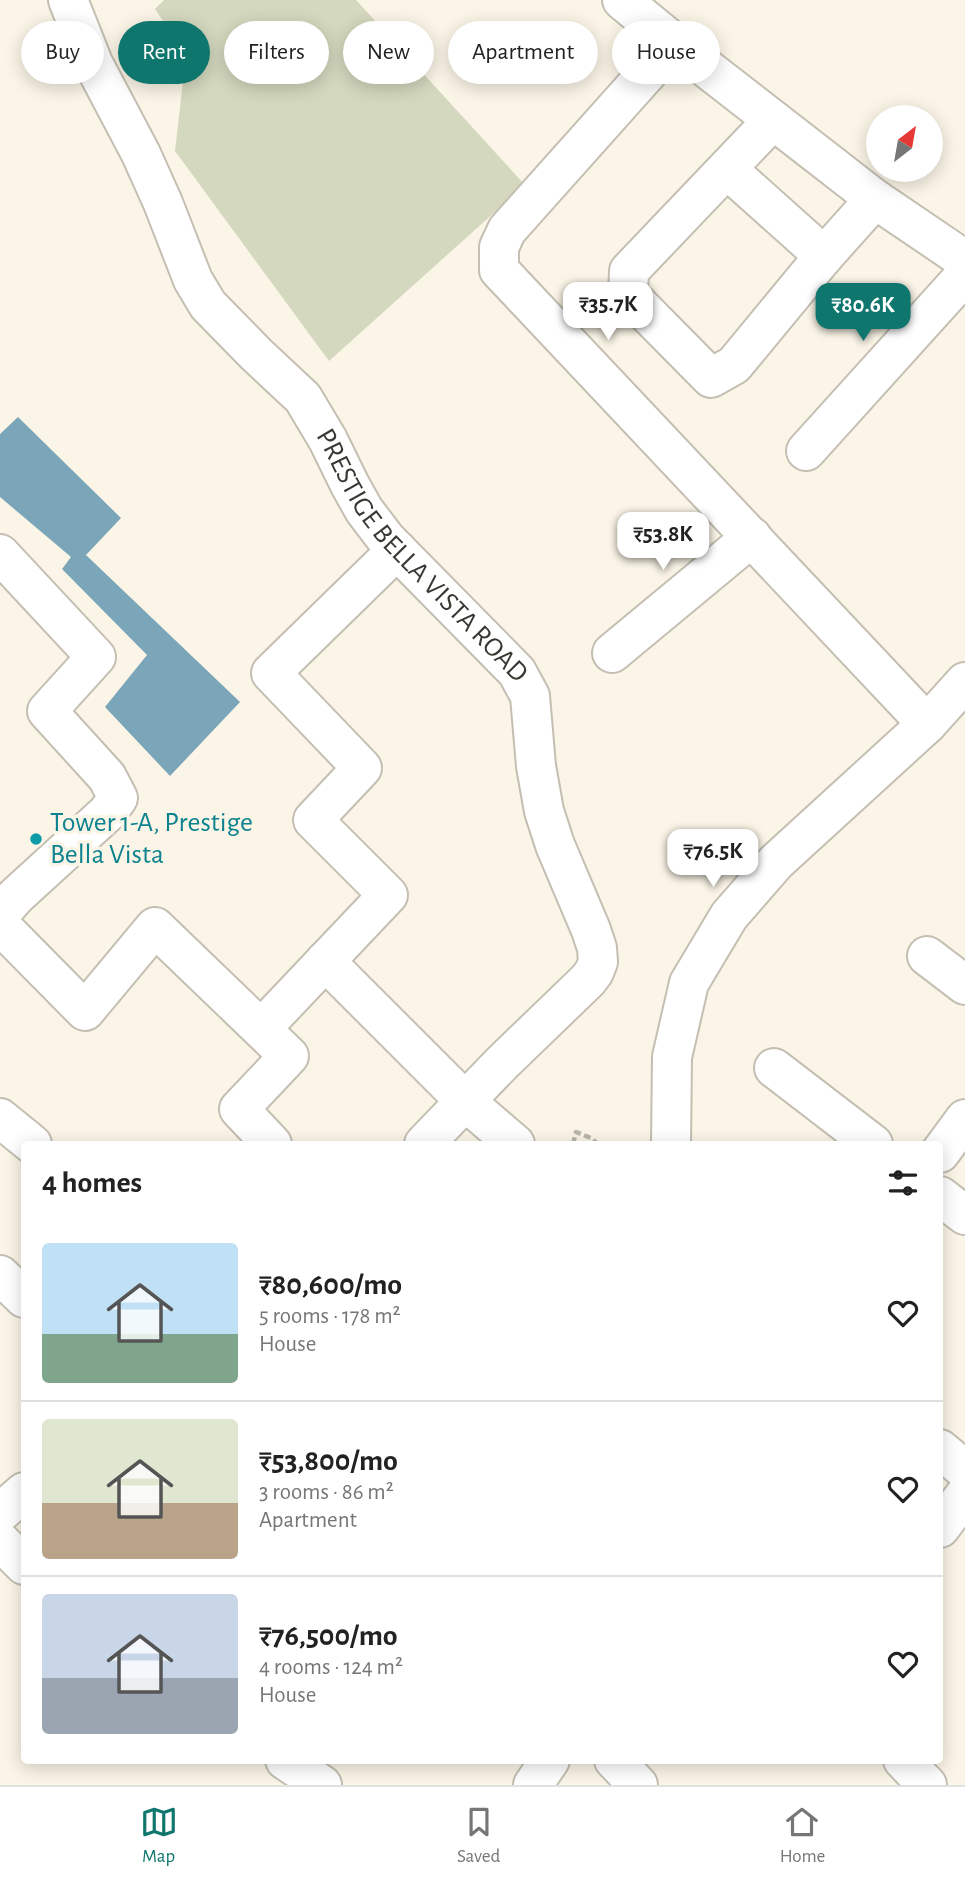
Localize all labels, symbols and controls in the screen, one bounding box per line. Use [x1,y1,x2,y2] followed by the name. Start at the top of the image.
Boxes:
[21,21,104,84] chip: Buy
[118,21,210,84] chip: Rent
[224,21,329,84] chip: Filters
[343,21,434,84] chip: New
[448,21,598,84] chip: Apartment
[612,21,720,84] chip: House
[866,105,943,182] north arrow
[866,105,943,182] map controls
[551,282,665,342] pin: ₹35.7K
[806,284,920,343] pin: ₹80.6K
[579,293,637,316] text: ₹35.7K
[832,294,894,317] text: ₹80.6K
[311,424,533,688] street label: PRESTIGE BELLA VISTA ROAD
[606,512,720,572] pin: ₹53.8K
[633,523,693,546] text: ₹53.8K
[50,809,253,869] place label: Tower 1-A, Prestige Bella Vista
[656,830,770,889] pin: ₹76.5K
[28,831,44,847] marker: Tower 1-A, Prestige Bella Vista
[683,840,743,863] text: ₹76.5K
[884,1164,922,1202] icon: filters
[42,1168,142,1198] text: 4 homes
[259,1270,402,1300] text: ₹80,600/mo
[98,1271,182,1355] icon: home
[884,1294,922,1332] icon: heart
[259,1305,401,1328] text: 5 rooms · 178 m²
[259,1333,316,1356] text: House
[259,1446,398,1476] text: ₹53,800/mo
[98,1447,182,1531] icon: home
[884,1470,922,1508] icon: heart
[259,1481,394,1504] text: 3 rooms · 86 m²
[259,1509,357,1532] text: Apartment
[259,1621,398,1651] text: ₹76,500/mo
[98,1622,182,1706] icon: home
[884,1645,922,1683] icon: heart
[259,1656,403,1679] text: 4 rooms · 124 m²
[259,1684,316,1707] text: House
[140,1803,178,1868] tab: Map
[457,1803,500,1868] tab: Saved
[780,1803,825,1868] tab: Home

